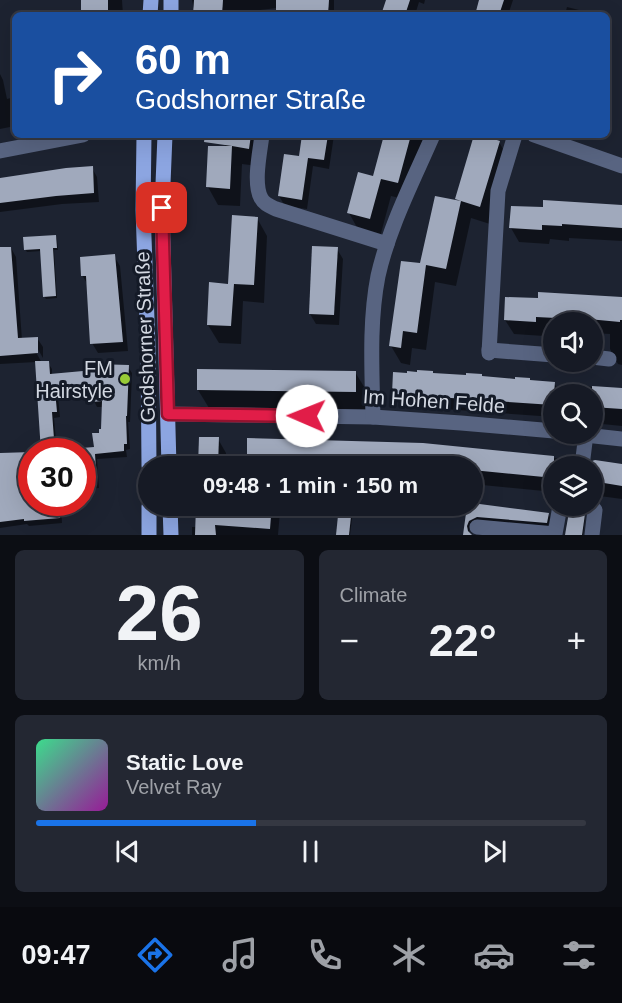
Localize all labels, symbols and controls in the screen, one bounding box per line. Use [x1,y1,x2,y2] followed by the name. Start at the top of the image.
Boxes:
[36,36,114,114] icon: right
[135,36,231,83] text: 60 m
[135,85,366,115] text: Godshorner Straße
[136,182,187,233] pin
[145,191,178,224] icon: arrive
[131,251,159,423] street label: Godshorner Straße
[543,312,603,516] map controls
[543,312,603,372] button: sound
[35,357,113,402] place label: FM Hairstyle
[118,372,132,386] marker: FM Hairstyle
[275,384,339,448] position arrow
[543,384,603,444] button: search
[362,385,506,417] street label: Im Hohen Felde
[18,438,96,516] speed limit sign: 30
[543,456,603,516] button: layers
[203,473,418,498] text: 09:48 · 1 min · 150 m
[116,569,203,657] text: 26
[340,584,407,606] text: Climate
[429,615,497,666] text: 22°
[340,622,359,659] text: −
[567,622,586,659] text: +
[138,652,181,674] text: km/h
[126,750,243,775] text: Static Love
[126,776,222,798] text: Velvet Ray
[111,835,144,868] icon: previous
[294,835,327,868] icon: pause
[478,835,511,868] icon: next
[134,934,176,976] icon: directions
[219,934,261,976] icon: music
[304,934,346,976] icon: phone
[388,934,430,976] icon: climate
[473,934,515,976] icon: car
[558,934,600,976] icon: filters
[21,940,91,970] text: 09:47

